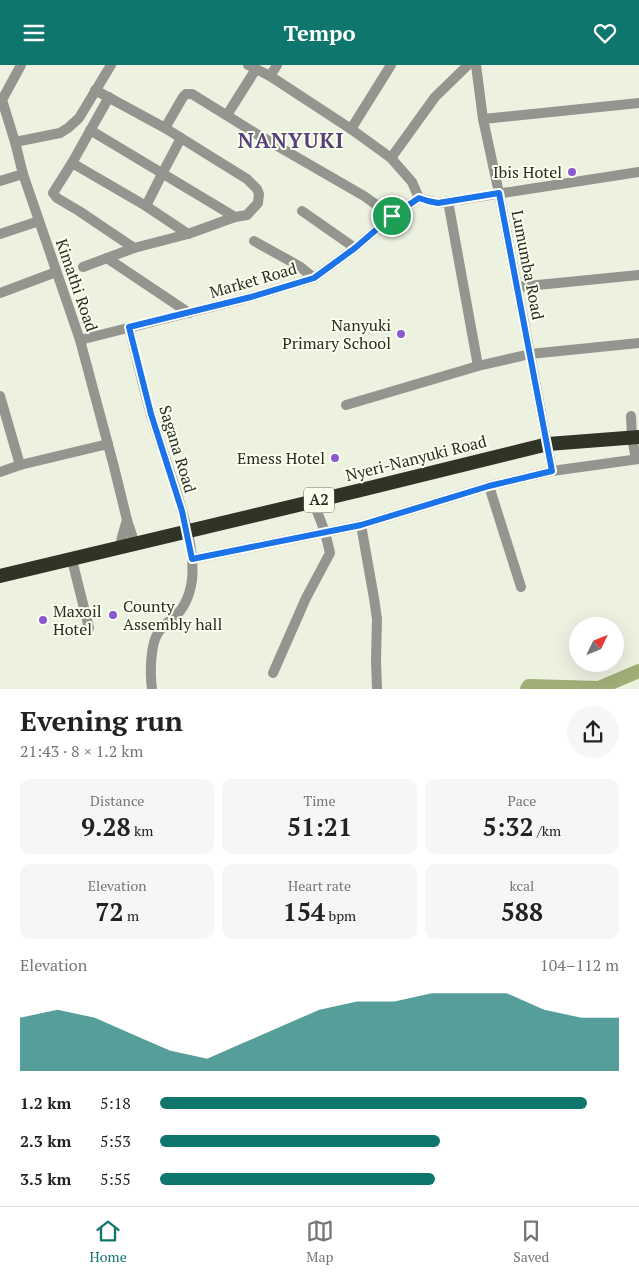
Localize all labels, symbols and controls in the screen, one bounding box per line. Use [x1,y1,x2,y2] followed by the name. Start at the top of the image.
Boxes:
[283,18,356,47] text: Tempo
[20,19,48,47] icon: menu
[591,19,619,47] icon: heart
[238,126,344,154] district label: NANYUKI
[493,161,562,183] place label: Ibis Hotel
[566,166,578,178] marker: Ibis Hotel
[371,195,413,237] pin
[378,202,406,230] icon: arrive
[507,208,549,322] street label: Lumumba Road
[51,236,103,334] street label: Kimathi Road
[207,257,299,303] street label: Market Road
[282,314,391,354] place label: Nanyuki Primary School
[395,328,407,340] marker: Nanyuki Primary School
[154,403,202,496] street label: Sagana Road
[343,430,489,486] street label: Nyeri-Nanyuki Road
[237,447,325,469] place label: Emess Hotel
[329,452,341,464] marker: Emess Hotel
[304,487,334,513] road number: A2
[123,595,222,635] place label: County Assembly hall
[53,600,102,640] place label: Maxoil Hotel
[107,609,119,621] marker: County Assembly hall
[37,614,49,626] marker: Maxoil Hotel
[569,617,624,673] north arrow
[569,617,624,672] map controls
[20,702,183,739] text: Evening run
[567,706,619,758] button: share
[20,740,143,762] text: 21:43 · 8 × 1.2 km
[90,791,144,810] text: Distance
[303,791,336,810] text: Time
[507,791,536,810] text: Pace
[81,810,131,843] text: 9.28
[287,810,352,843] text: 51:21
[483,810,534,843] text: 5:32
[131,821,153,840] text: km
[534,821,561,840] text: /km
[88,876,147,895] text: Elevation
[288,876,351,895] text: Heart rate
[509,876,534,895] text: kcal
[95,895,124,928] text: 72
[283,895,325,928] text: 154
[501,895,543,928] text: 588
[124,906,139,925] text: m
[325,906,356,925] text: bpm
[20,954,87,976] text: Elevation
[540,954,619,976] text: 104–112 m
[20,1092,71,1114] text: 1.2 km
[100,1092,131,1114] text: 5:18
[20,1130,71,1152] text: 2.3 km
[100,1130,131,1152] text: 5:53
[20,1168,71,1190] text: 3.5 km
[100,1168,131,1190] text: 5:55
[90,1217,127,1266] tab: Home
[306,1217,334,1266] tab: Map
[513,1217,549,1266] tab: Saved

